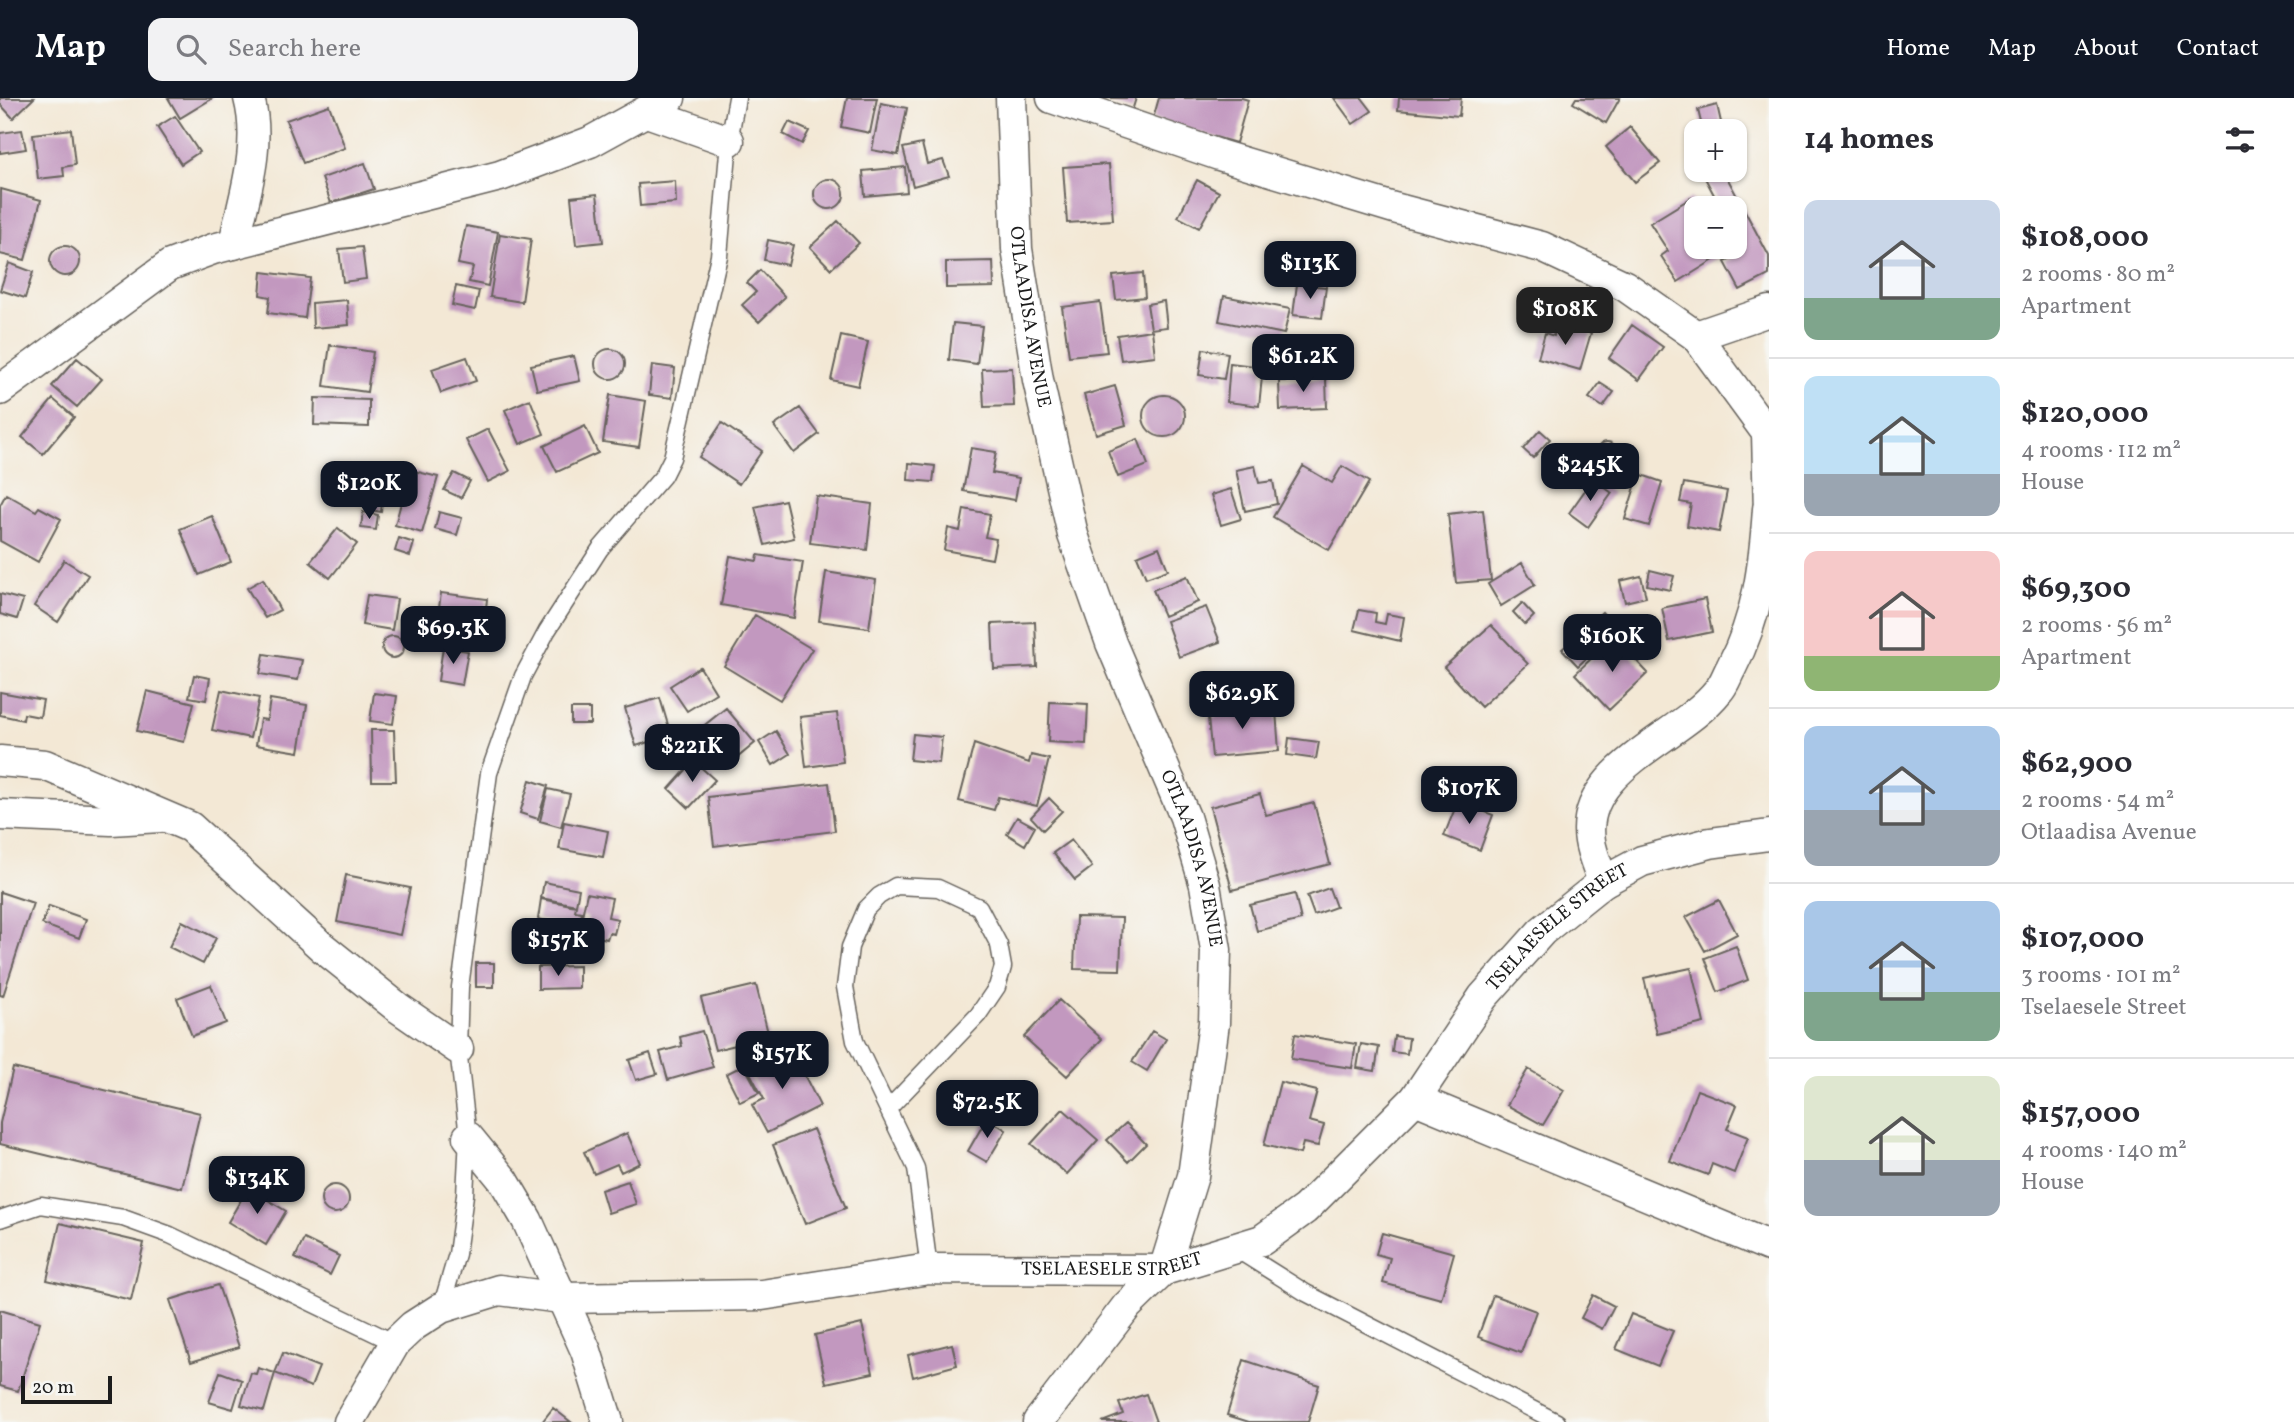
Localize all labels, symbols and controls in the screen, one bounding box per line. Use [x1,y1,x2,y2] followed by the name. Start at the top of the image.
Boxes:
[148,18,638,81] search box
[35,26,106,72] text: Map
[172,30,210,68] icon: search
[228,31,361,67] text: Search here
[1886,32,1950,66] text: Home
[1988,32,2036,66] text: Map
[2074,32,2139,66] text: About
[2177,32,2259,66] text: Contact
[1684,119,1747,259] map controls
[1684,119,1747,182] button: +
[1804,119,1934,161] text: 14 homes
[2221,121,2259,159] icon: filters
[1684,196,1747,259] button: −
[2021,217,2149,259] text: $108,000
[1003,226,1057,410] street label: OTLAADISA AVENUE
[1860,228,1944,312] icon: home
[1261,242,1359,301] pin: $113K
[1280,248,1340,280] text: $113K
[2021,259,2175,291] text: 2 rooms · 80 m²
[1516,288,1614,347] pin: $108K
[2021,291,2132,323] text: Apartment
[1532,294,1598,326] text: $108K
[1246,334,1360,394] pin: $61.2K
[1268,341,1338,373] text: $61.2K
[2021,393,2148,435] text: $120,000
[1860,404,1944,488] icon: home
[2021,435,2181,467] text: 4 rooms · 112 m²
[1541,444,1639,503] pin: $245K
[1557,450,1623,482] text: $245K
[320,462,418,521] pin: $120K
[2021,467,2084,499] text: House
[337,468,401,500] text: $120K
[2021,568,2131,610] text: $69,300
[1860,579,1944,663] icon: home
[396,606,510,666] pin: $69.3K
[2021,610,2172,642] text: 2 rooms · 56 m²
[417,613,489,645] text: $69.3K
[1563,614,1661,674] pin: $160K
[1579,621,1645,653] text: $160K
[2021,642,2132,674] text: Apartment
[1185,672,1299,731] pin: $62.9K
[1205,678,1279,710] text: $62.9K
[643,724,741,784] pin: $221K
[661,731,723,763] text: $221K
[2021,743,2133,785] text: $62,900
[1860,754,1944,838] icon: home
[1153,766,1228,949] street label: OTLAADISA AVENUE
[1420,766,1518,826] pin: $107K
[1437,773,1501,805] text: $107K
[2021,785,2174,817] text: 2 rooms · 54 m²
[2021,817,2197,849] text: Otlaadisa Avenue
[1481,858,1633,997] street label: TSELAESELE STREET
[509,918,607,978] pin: $157K
[2021,918,2144,960] text: $107,000
[528,925,588,957] text: $157K
[1860,929,1944,1013] icon: home
[2021,960,2181,992] text: 3 rooms · 101 m²
[2021,992,2187,1024] text: Tselaesele Street
[733,1032,831,1091] pin: $157K
[752,1038,812,1070] text: $157K
[930,1080,1044,1140] pin: $72.5K
[952,1087,1022,1119] text: $72.5K
[2021,1093,2140,1135] text: $157,000
[1860,1104,1944,1188] icon: home
[2021,1135,2187,1167] text: 4 rooms · 140 m²
[208,1156,306,1216] pin: $134K
[225,1163,289,1195] text: $134K
[2021,1167,2084,1199] text: House
[1021,1246,1206,1283] street label: TSELAESELE STREET
[21,1373,112,1405] scale bar
[32,1375,74,1401] text: 20 m

